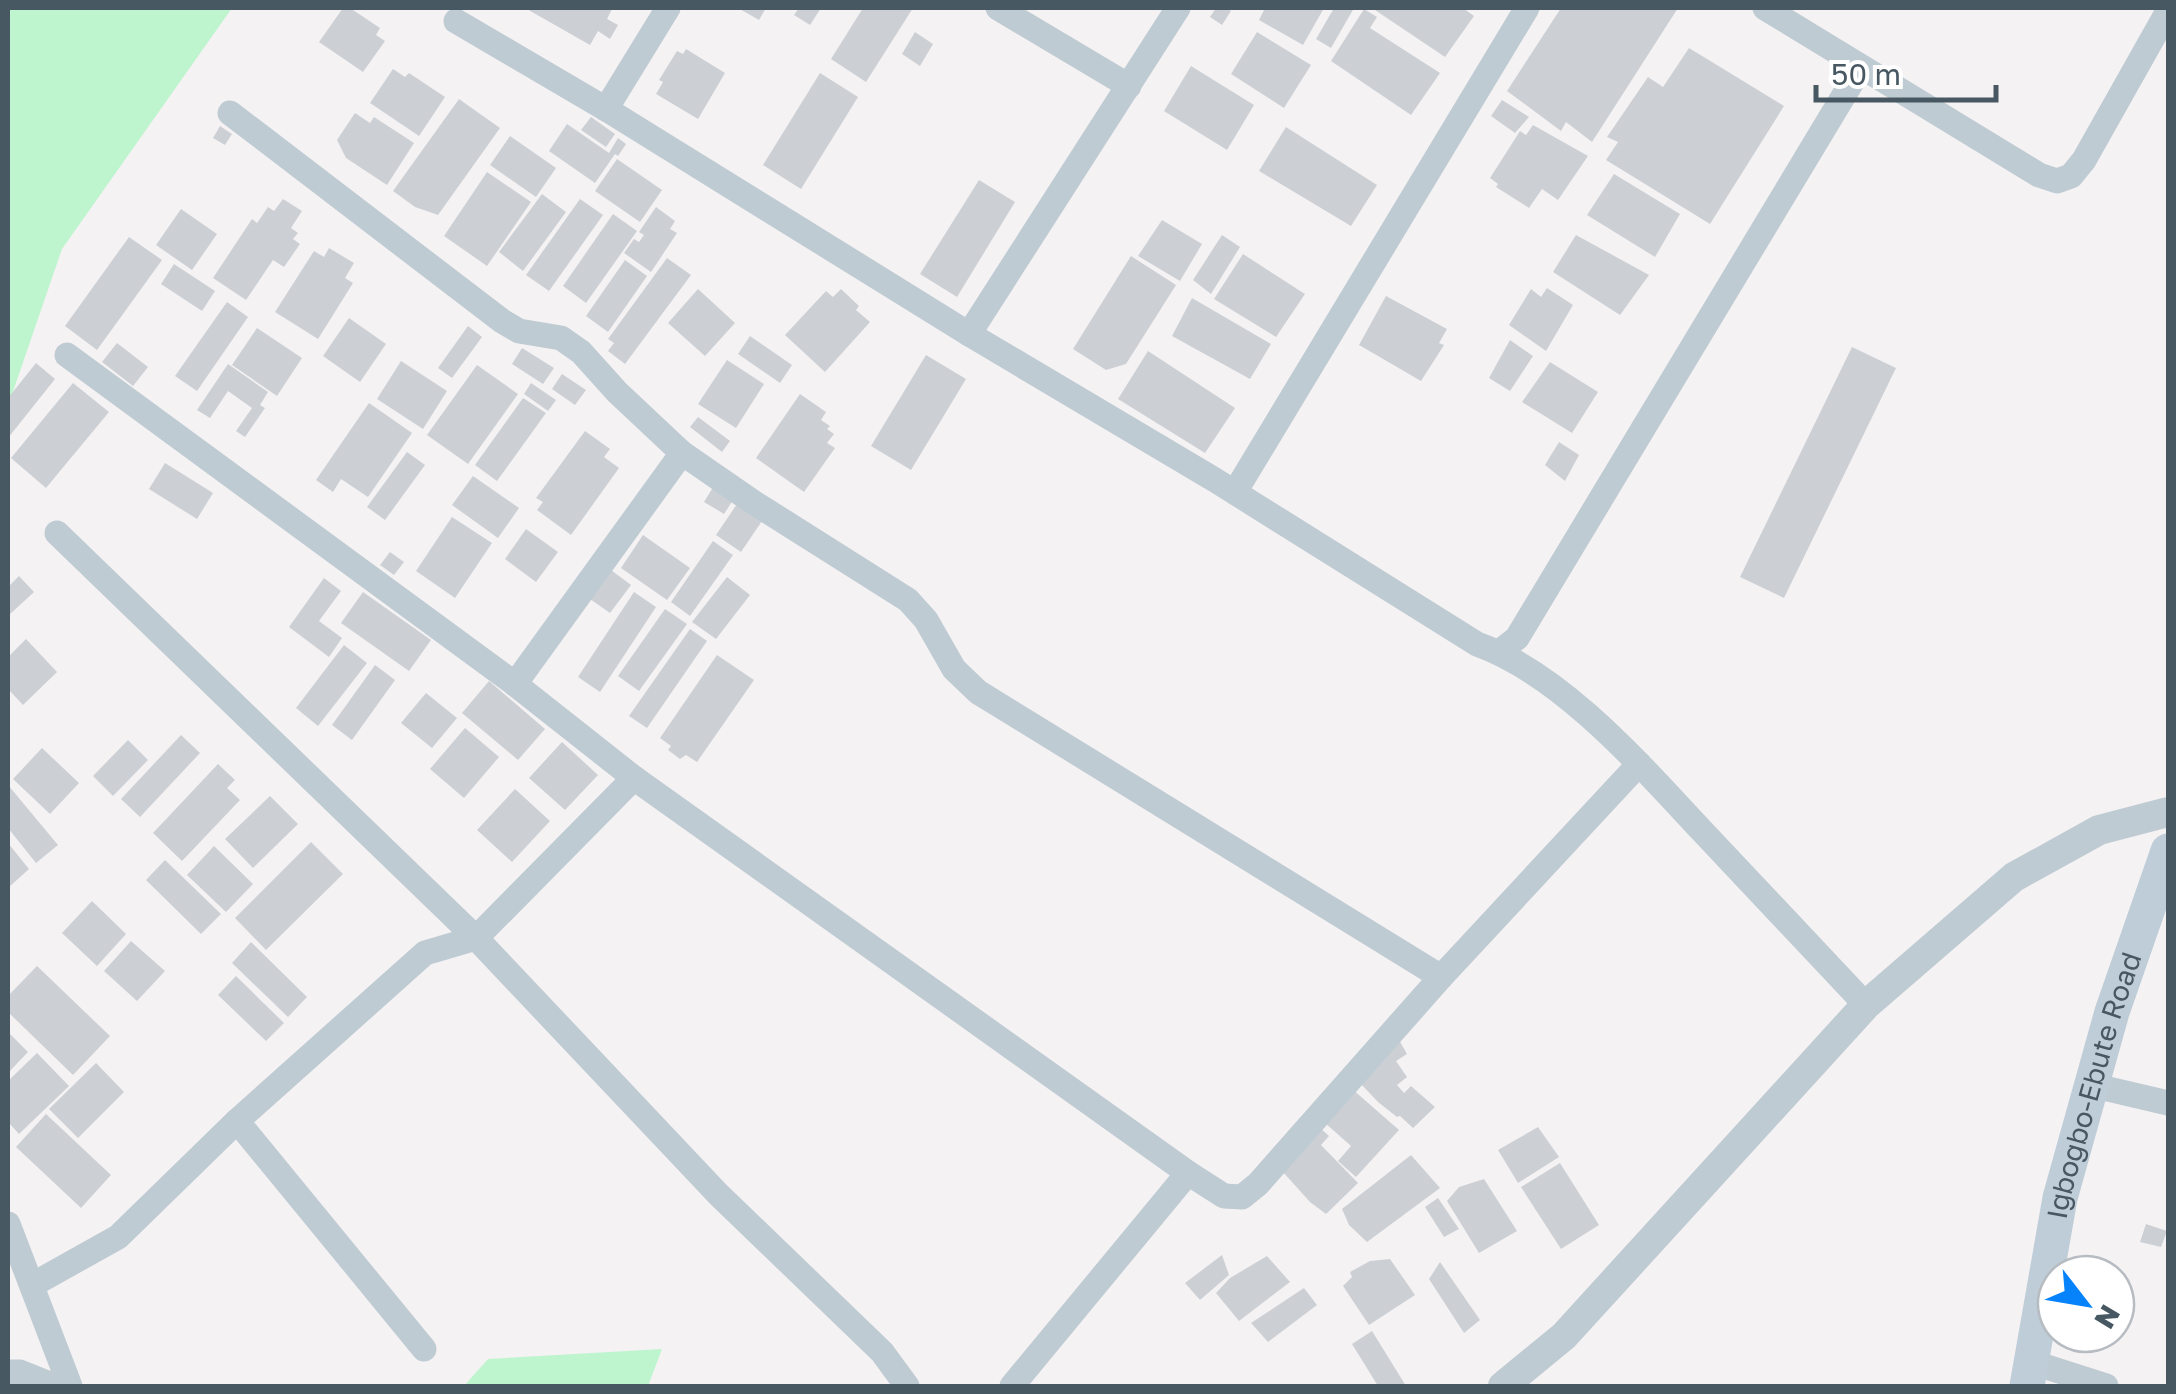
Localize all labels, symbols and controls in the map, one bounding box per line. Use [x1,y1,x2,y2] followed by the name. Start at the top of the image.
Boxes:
[1816,40,1996,102] scale bar
[1831,56,1901,92] text: 50 m
[2040,948,2148,1222] street label: Igbogbo-Ebute Road
[2036,1254,2136,1354] north arrow
[2088,1300,2127,1335] text: N

